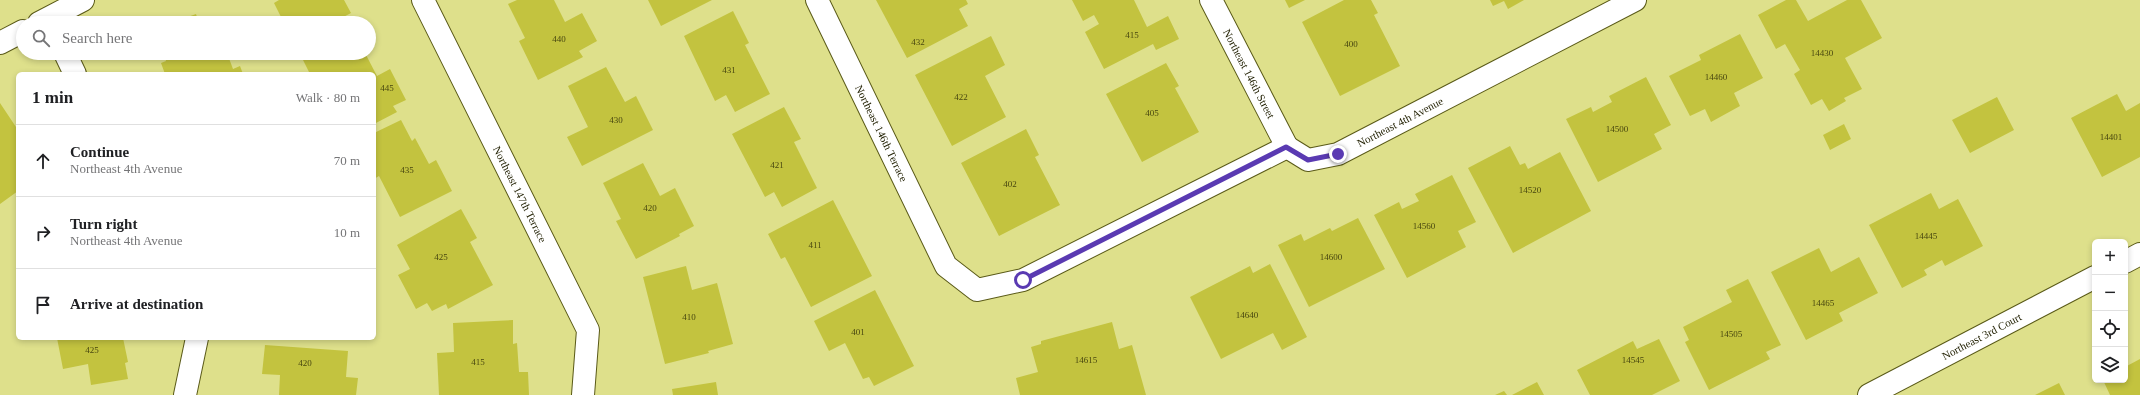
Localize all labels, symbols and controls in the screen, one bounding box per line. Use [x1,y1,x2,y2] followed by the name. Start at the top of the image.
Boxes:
[16,16,376,60] search box
[30,27,52,49] icon: search
[1221,27,1277,120] street label: Northeast 146th Street
[62,30,132,46] text: Search here
[1125,30,1139,40] house number: 415
[552,34,566,44] house number: 440
[911,37,925,47] house number: 432
[1344,39,1358,49] house number: 400
[1811,48,1834,58] house number: 14430
[722,65,736,75] house number: 431
[1705,72,1728,82] house number: 14460
[380,83,394,93] house number: 445
[853,83,910,184] street label: Northeast 146th Terrace
[32,88,73,107] text: 1 min
[296,90,360,105] text: Walk · 80 m
[954,92,968,102] house number: 422
[1355,95,1445,149] street label: Northeast 4th Avenue
[1145,108,1159,118] house number: 405
[609,115,623,125] house number: 430
[1606,124,1629,134] house number: 14500
[2100,132,2122,142] house number: 14401
[70,144,129,160] text: Continue
[491,144,549,244] street label: Northeast 147th Terrace
[1329,145,1347,163] route end
[32,150,54,172] icon: ahead
[334,153,360,168] text: 70 m
[770,160,784,170] house number: 421
[70,161,182,176] text: Northeast 4th Avenue
[400,165,414,175] house number: 435
[1003,179,1017,189] house number: 402
[1519,185,1542,195] house number: 14520
[643,203,657,213] house number: 420
[70,216,137,232] text: Turn right
[1413,221,1436,231] house number: 14560
[32,222,54,244] icon: right
[334,225,360,240] text: 10 m
[1915,231,1938,241] house number: 14445
[70,233,182,248] text: Northeast 4th Avenue
[2092,239,2128,383] map controls
[2092,239,2128,275] button: +
[808,240,822,250] house number: 411
[434,252,448,262] house number: 425
[1320,252,1343,262] house number: 14600
[1014,271,1032,289] route start
[2092,275,2128,311] button: −
[32,294,54,316] icon: arrive
[70,296,203,312] text: Arrive at destination
[1812,298,1835,308] house number: 14465
[1236,310,1259,320] house number: 14640
[1940,311,2023,362] street label: Northeast 3rd Court
[2092,311,2128,347] button: locate
[682,312,696,322] house number: 410
[851,327,865,337] house number: 401
[1720,329,1743,339] house number: 14505
[85,345,99,355] house number: 425
[2092,347,2128,383] button: layers
[1075,355,1098,365] house number: 14615
[1622,355,1645,365] house number: 14545
[471,357,485,367] house number: 415
[298,358,312,368] house number: 420

